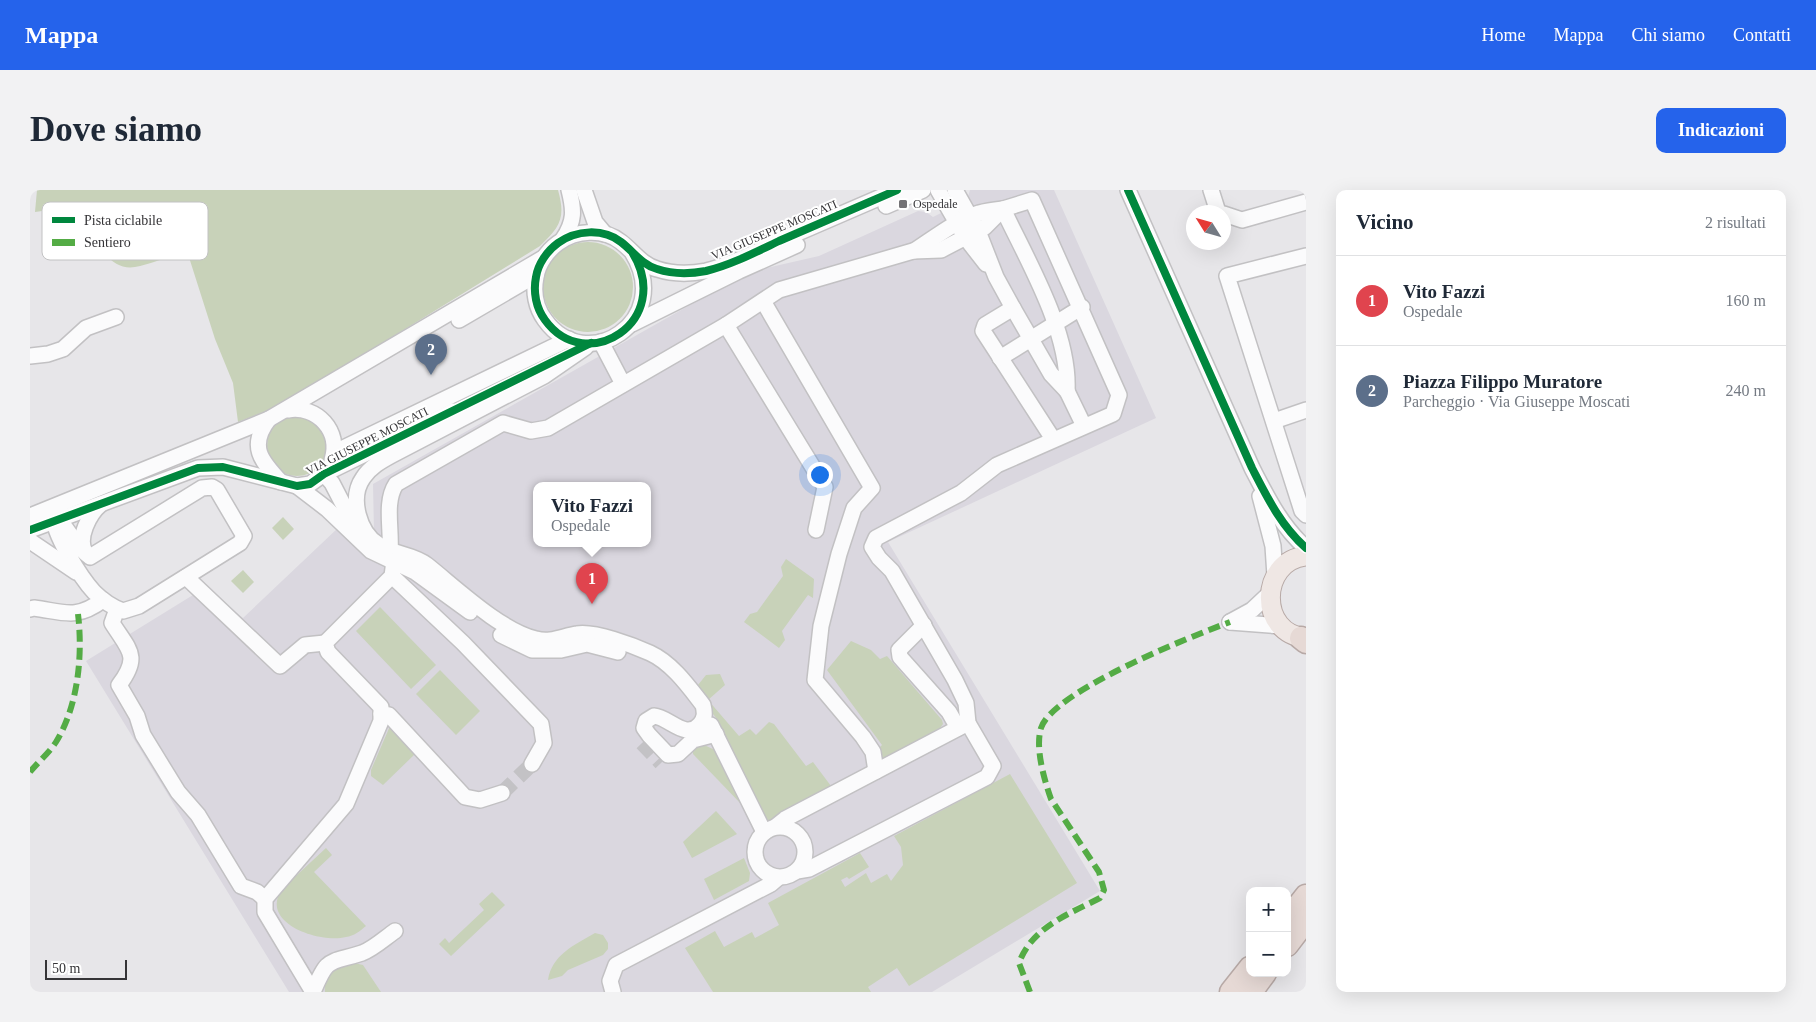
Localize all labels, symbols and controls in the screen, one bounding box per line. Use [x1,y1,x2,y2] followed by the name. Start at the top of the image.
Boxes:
[25,22,98,48] text: Mappa
[1482,25,1526,45] text: Home
[1554,25,1603,45] text: Mappa
[1631,25,1705,45] text: Chi siamo
[1733,25,1791,45] text: Contatti
[1656,108,1786,153] button: Indicazioni
[30,110,202,149] text: Dove siamo
[709,197,839,263] street label: VIA GIUSEPPE MOSCATI
[913,197,958,211] place label: Ospedale
[897,198,909,210] marker: Ospedale
[42,202,208,260] legend
[1186,205,1231,250] north arrow
[1356,210,1414,234] text: Vicino
[84,213,162,228] text: Pista ciclabile
[1705,214,1766,231] text: 2 risultati
[84,235,131,250] text: Sentiero
[1403,281,1485,302] text: Vito Fazzi
[1368,292,1376,309] text: 1
[1726,292,1766,309] text: 160 m
[1403,303,1463,320] text: Ospedale
[415,334,447,375] pin: 2
[1403,371,1602,392] text: Piazza Filippo Muratore
[1368,382,1376,399] text: 2
[1726,382,1766,399] text: 240 m
[1403,393,1630,410] text: Parcheggio · Via Giuseppe Moscati
[304,404,430,478] street label: VIA GIUSEPPE MOSCATI
[807,462,833,488] your location
[533,482,651,547] popup
[551,495,633,516] text: Vito Fazzi
[551,517,610,534] text: Ospedale
[576,563,608,604] pin: 1
[1246,887,1291,977] map controls
[1246,887,1291,932] button: +
[1246,932,1291,977] button: −
[45,957,128,980] scale bar
[52,961,80,976] text: 50 m

